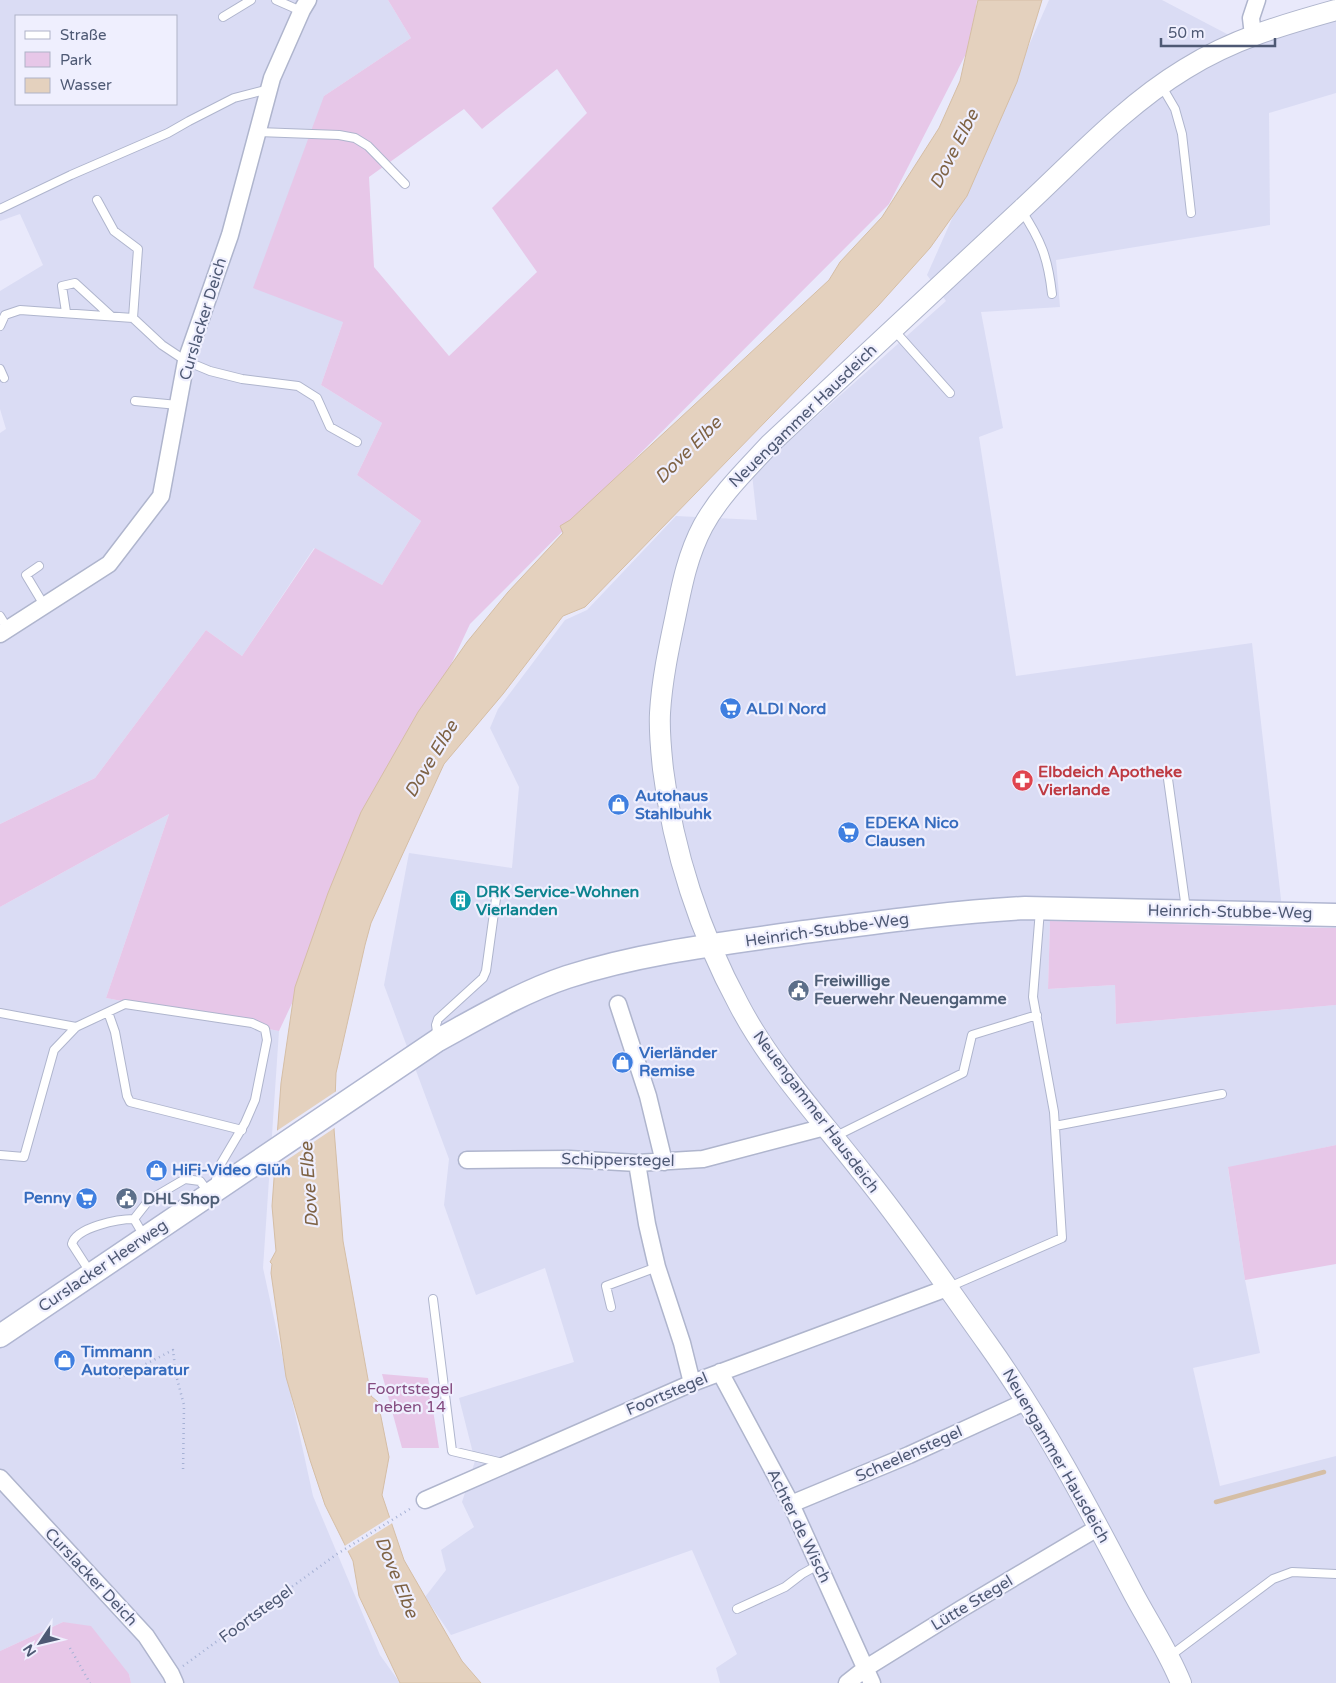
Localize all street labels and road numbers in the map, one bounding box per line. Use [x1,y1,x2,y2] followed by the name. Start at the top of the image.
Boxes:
[175,255,231,383] street label: Curslacker Deich
[725,340,881,492] street label: Neuengammer Hausdeich
[1147,901,1313,923] street label: Heinrich-Stubbe-Weg
[744,909,910,951] street label: Heinrich-Stubbe-Weg
[748,1027,884,1197] street label: Neuengammer Hausdeich
[561,1149,675,1171] street label: Schipperstegel
[35,1215,171,1317] street label: Curslacker Heerweg
[998,1365,1114,1547] street label: Neuengammer Hausdeich
[623,1368,711,1420] street label: Foortstegel
[852,1422,966,1486] street label: Scheelenstegel
[763,1466,835,1586] street label: Achter de Wisch
[40,1524,142,1630] street label: Curslacker Deich
[927,1571,1017,1635] street label: Lütte Stegel
[215,1580,297,1648] street label: Foortstegel

